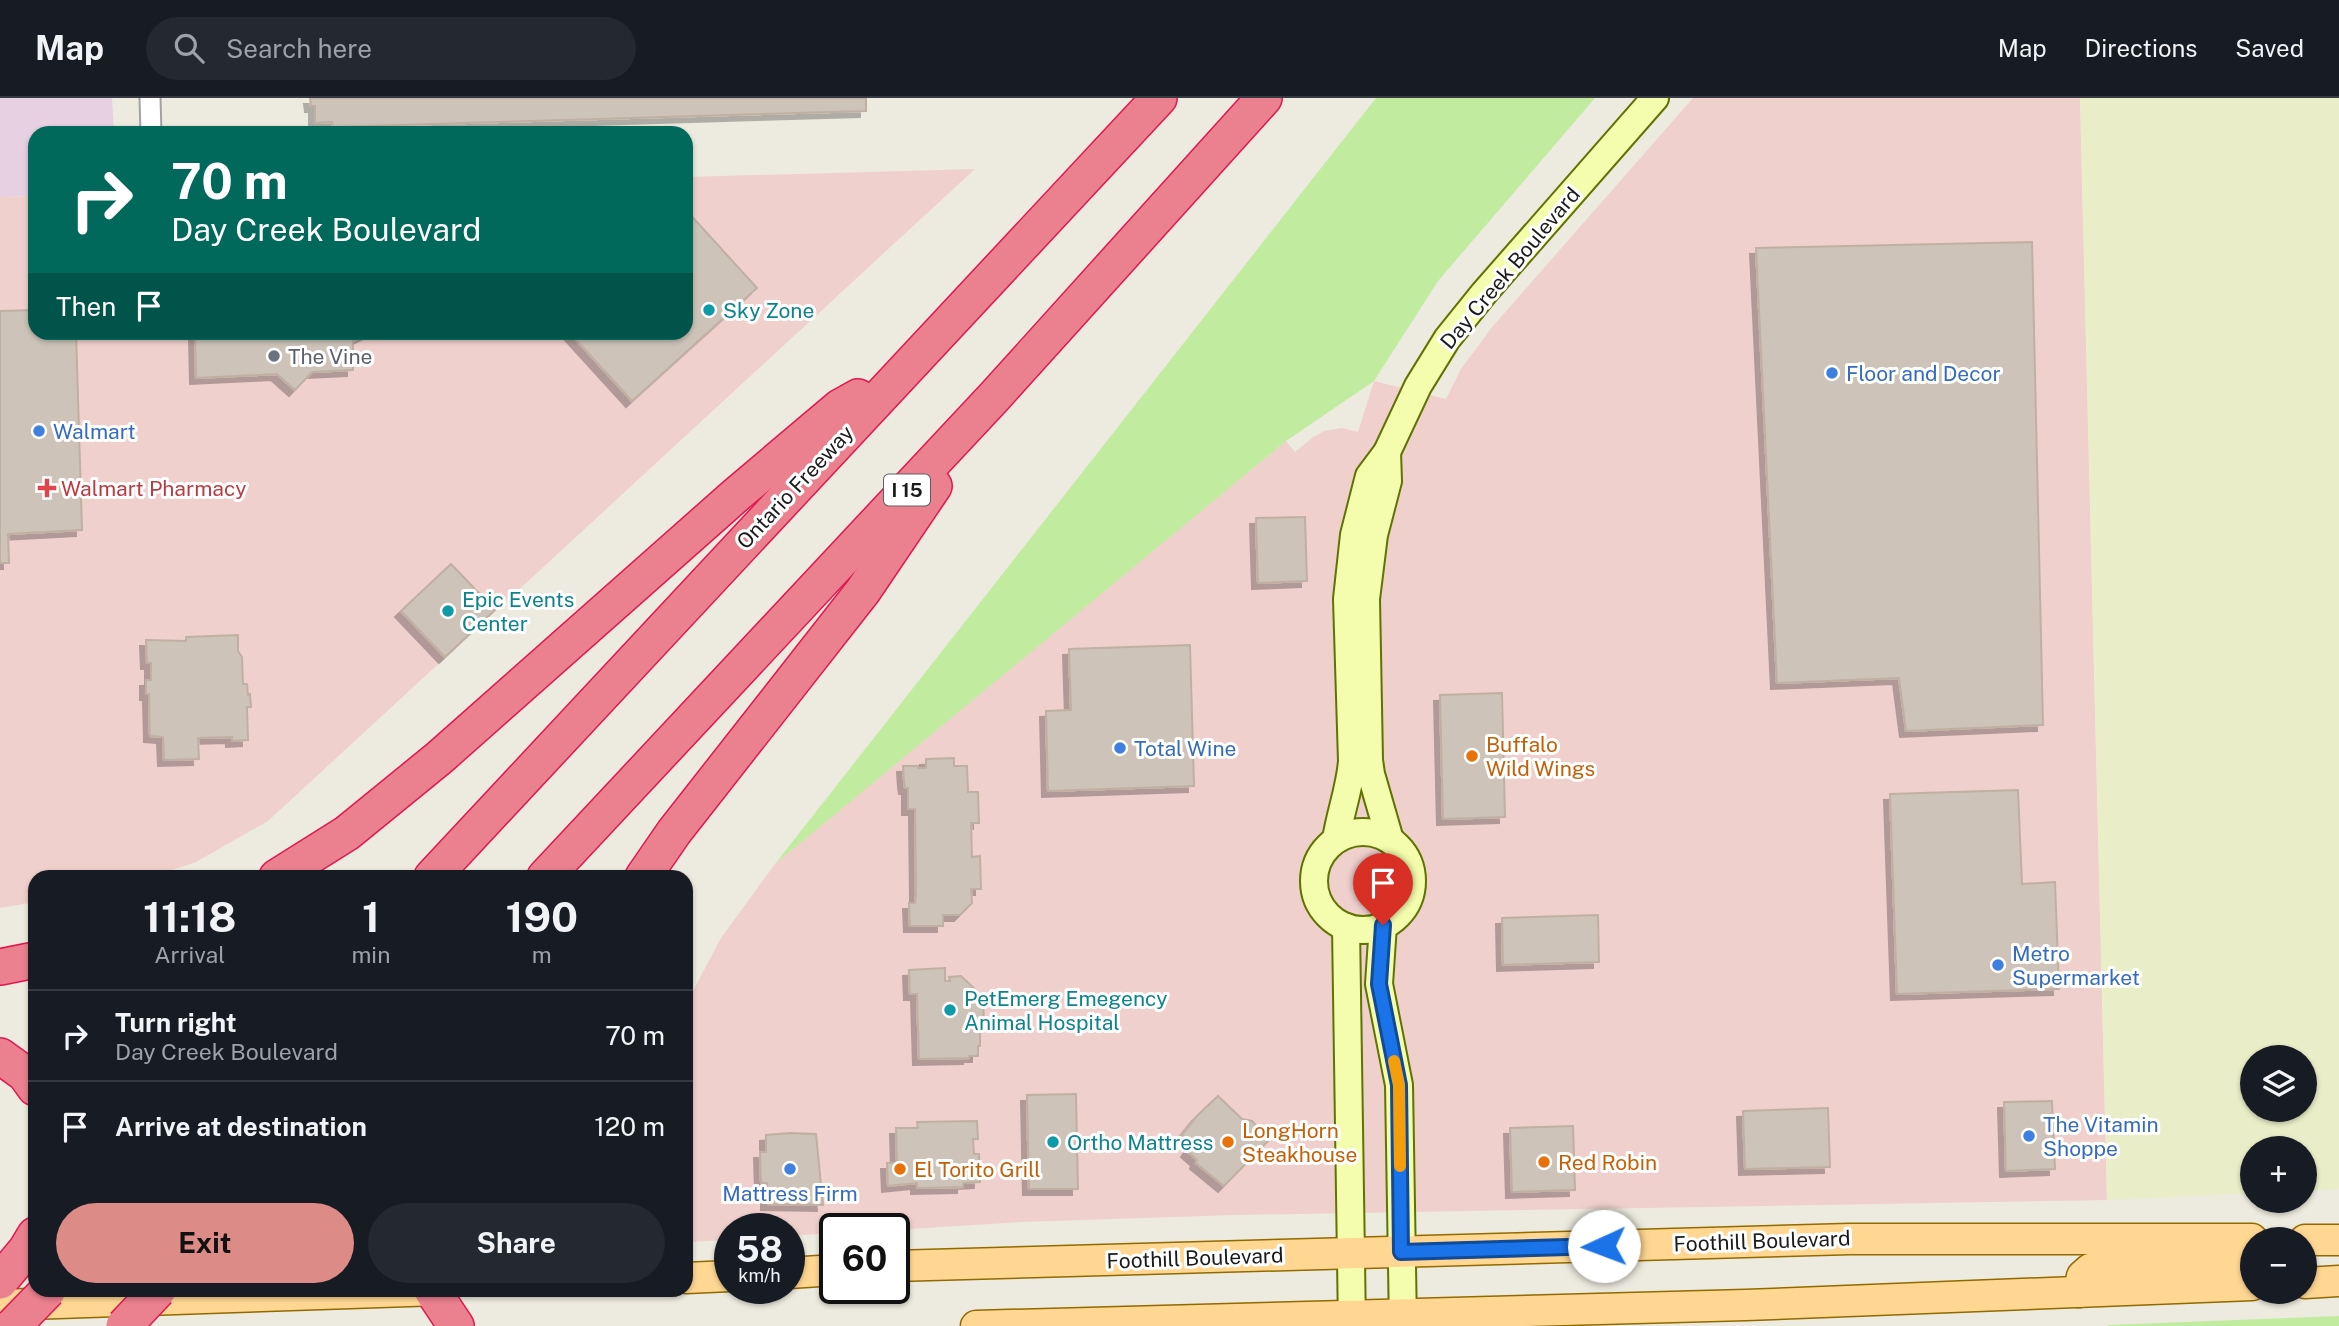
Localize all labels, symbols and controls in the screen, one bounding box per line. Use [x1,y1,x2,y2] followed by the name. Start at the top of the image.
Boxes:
[146,17,636,80] search box
[35,29,104,67] text: Map
[170,29,208,67] icon: search
[226,33,372,64] text: Search here
[1998,34,2047,62] text: Map
[2085,34,2197,62] text: Directions
[2235,34,2304,62] text: Saved
[171,152,288,210] text: 70 m
[56,154,147,245] icon: right
[1435,182,1585,354] street label: Day Creek Boulevard
[171,211,481,248] text: Day Creek Boulevard
[130,287,168,325] icon: arrive
[56,291,116,322] text: Then
[723,298,814,323] place label: Sky Zone
[701,302,717,318] marker: Sky Zone
[288,344,372,369] place label: The Vine
[266,348,282,364] marker: The Vine
[1846,361,2001,386] place label: Floor and Decor
[1824,365,1840,381] marker: Floor and Decor
[53,419,136,444] place label: Walmart
[731,420,859,554] street label: Ontario Freeway
[31,423,47,439] marker: Walmart
[884,474,930,506] road number: I 15
[61,476,246,501] place label: Walmart Pharmacy
[39,480,55,496] marker: Walmart Pharmacy
[462,587,574,636] place label: Epic Events Center
[440,603,456,619] marker: Epic Events Center
[1486,732,1595,781] place label: Buffalo Wild Wings
[1134,736,1236,761] place label: Total Wine
[1112,740,1128,756] marker: Total Wine
[1464,748,1480,764] marker: Buffalo Wild Wings
[1353,853,1413,925] pin
[1364,864,1402,902] icon: arrive
[143,892,236,941] text: 11:18
[362,892,380,941] text: 1
[505,892,578,941] text: 190
[154,941,225,968] text: Arrival
[351,941,390,968] text: min
[532,941,552,968] text: m
[2012,941,2140,990] place label: Metro Supermarket
[1990,957,2006,973] marker: Metro Supermarket
[964,986,1168,1035] place label: PetEmerg Emegency Animal Hospital
[942,1002,958,1018] marker: PetEmerg Emegency Animal Hospital
[115,1007,237,1038] text: Turn right
[56,1017,94,1055] icon: right
[605,1020,665,1051] text: 70 m
[115,1038,338,1065] text: Day Creek Boulevard
[2240,1045,2317,1304] map controls
[2240,1045,2317,1122] button: layers
[56,1108,94,1146] icon: arrive
[115,1111,367,1142] text: Arrive at destination
[594,1111,665,1142] text: 120 m
[2043,1112,2159,1161] place label: The Vitamin Shoppe
[1242,1118,1357,1167] place label: LongHorn Steakhouse
[2021,1128,2037,1144] marker: The Vitamin Shoppe
[1067,1130,1213,1155] place label: Ortho Mattress
[1045,1134,1061,1150] marker: Ortho Mattress
[1220,1134,1236,1150] marker: LongHorn Steakhouse
[2240,1136,2317,1213] button: +
[1558,1150,1657,1175] place label: Red Robin
[1536,1154,1552,1170] marker: Red Robin
[914,1157,1041,1182] place label: El Torito Grill
[782,1161,798,1177] marker: Mattress Firm
[892,1161,908,1177] marker: El Torito Grill
[722,1181,858,1206] place label: Mattress Firm
[56,1203,354,1283] button: Exit
[368,1203,665,1283] button: Share
[1567,1209,1641,1283] position arrow
[819,1213,910,1304] speed limit sign: 60
[1673,1225,1851,1257] street label: Foothill Boulevard
[2240,1227,2317,1304] button: −
[736,1229,783,1270] text: 58
[1106,1242,1284,1274] street label: Foothill Boulevard
[738,1265,781,1286] text: km/h

